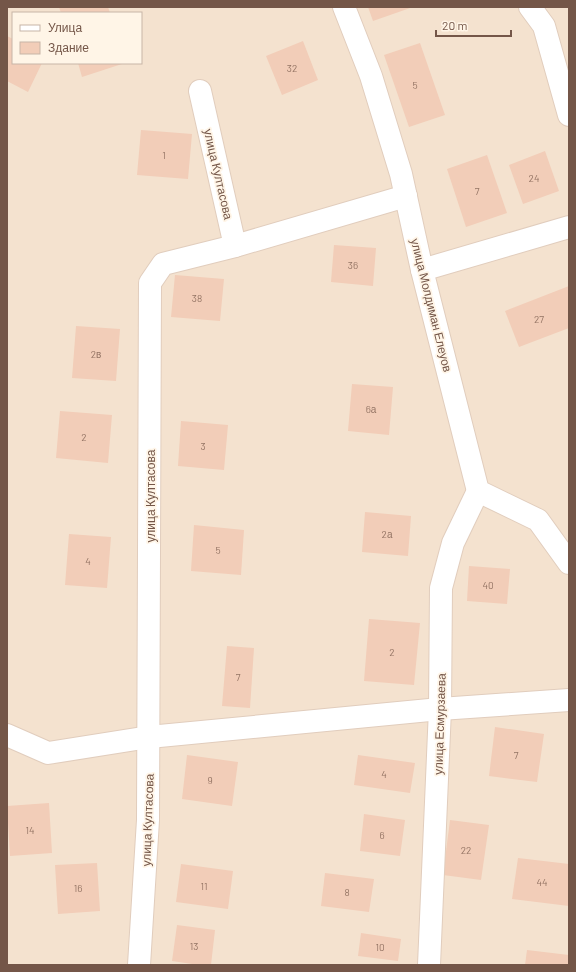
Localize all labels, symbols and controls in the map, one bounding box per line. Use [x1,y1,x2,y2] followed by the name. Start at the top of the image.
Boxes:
[12,12,142,64] legend
[436,12,511,38] scale bar
[442,18,468,32] text: 20 m
[48,20,82,35] text: Улица
[48,40,89,55] text: Здание
[287,62,297,74] house number: 32
[412,79,418,91] house number: 5
[201,127,236,221] street label: улица Култасова
[162,149,166,161] house number: 1
[529,172,539,184] house number: 24
[475,185,480,197] house number: 7
[408,237,455,373] street label: улица Молдиман Елеуов
[348,259,358,271] house number: 36
[192,292,202,304] house number: 38
[534,313,544,325] house number: 27
[91,348,101,360] house number: 2в
[366,403,377,415] house number: 6а
[81,431,87,443] house number: 2
[200,440,206,452] house number: 3
[143,449,158,542] street label: улица Култасова
[382,528,393,540] house number: 2а
[215,544,221,556] house number: 5
[85,555,91,567] house number: 4
[482,579,494,591] house number: 40
[389,646,395,658] house number: 2
[236,671,241,683] house number: 7
[430,673,449,775] street label: улица Есмурзаева
[514,749,519,761] house number: 7
[381,768,387,780] house number: 4
[138,773,157,867] street label: улица Култасова
[207,774,213,786] house number: 9
[25,824,35,836] house number: 14
[379,829,385,841] house number: 6
[461,844,471,856] house number: 22
[536,876,548,888] house number: 44
[200,880,208,892] house number: 11
[74,882,82,894] house number: 16
[344,886,350,898] house number: 8
[190,940,198,952] house number: 13
[375,941,385,953] house number: 10

